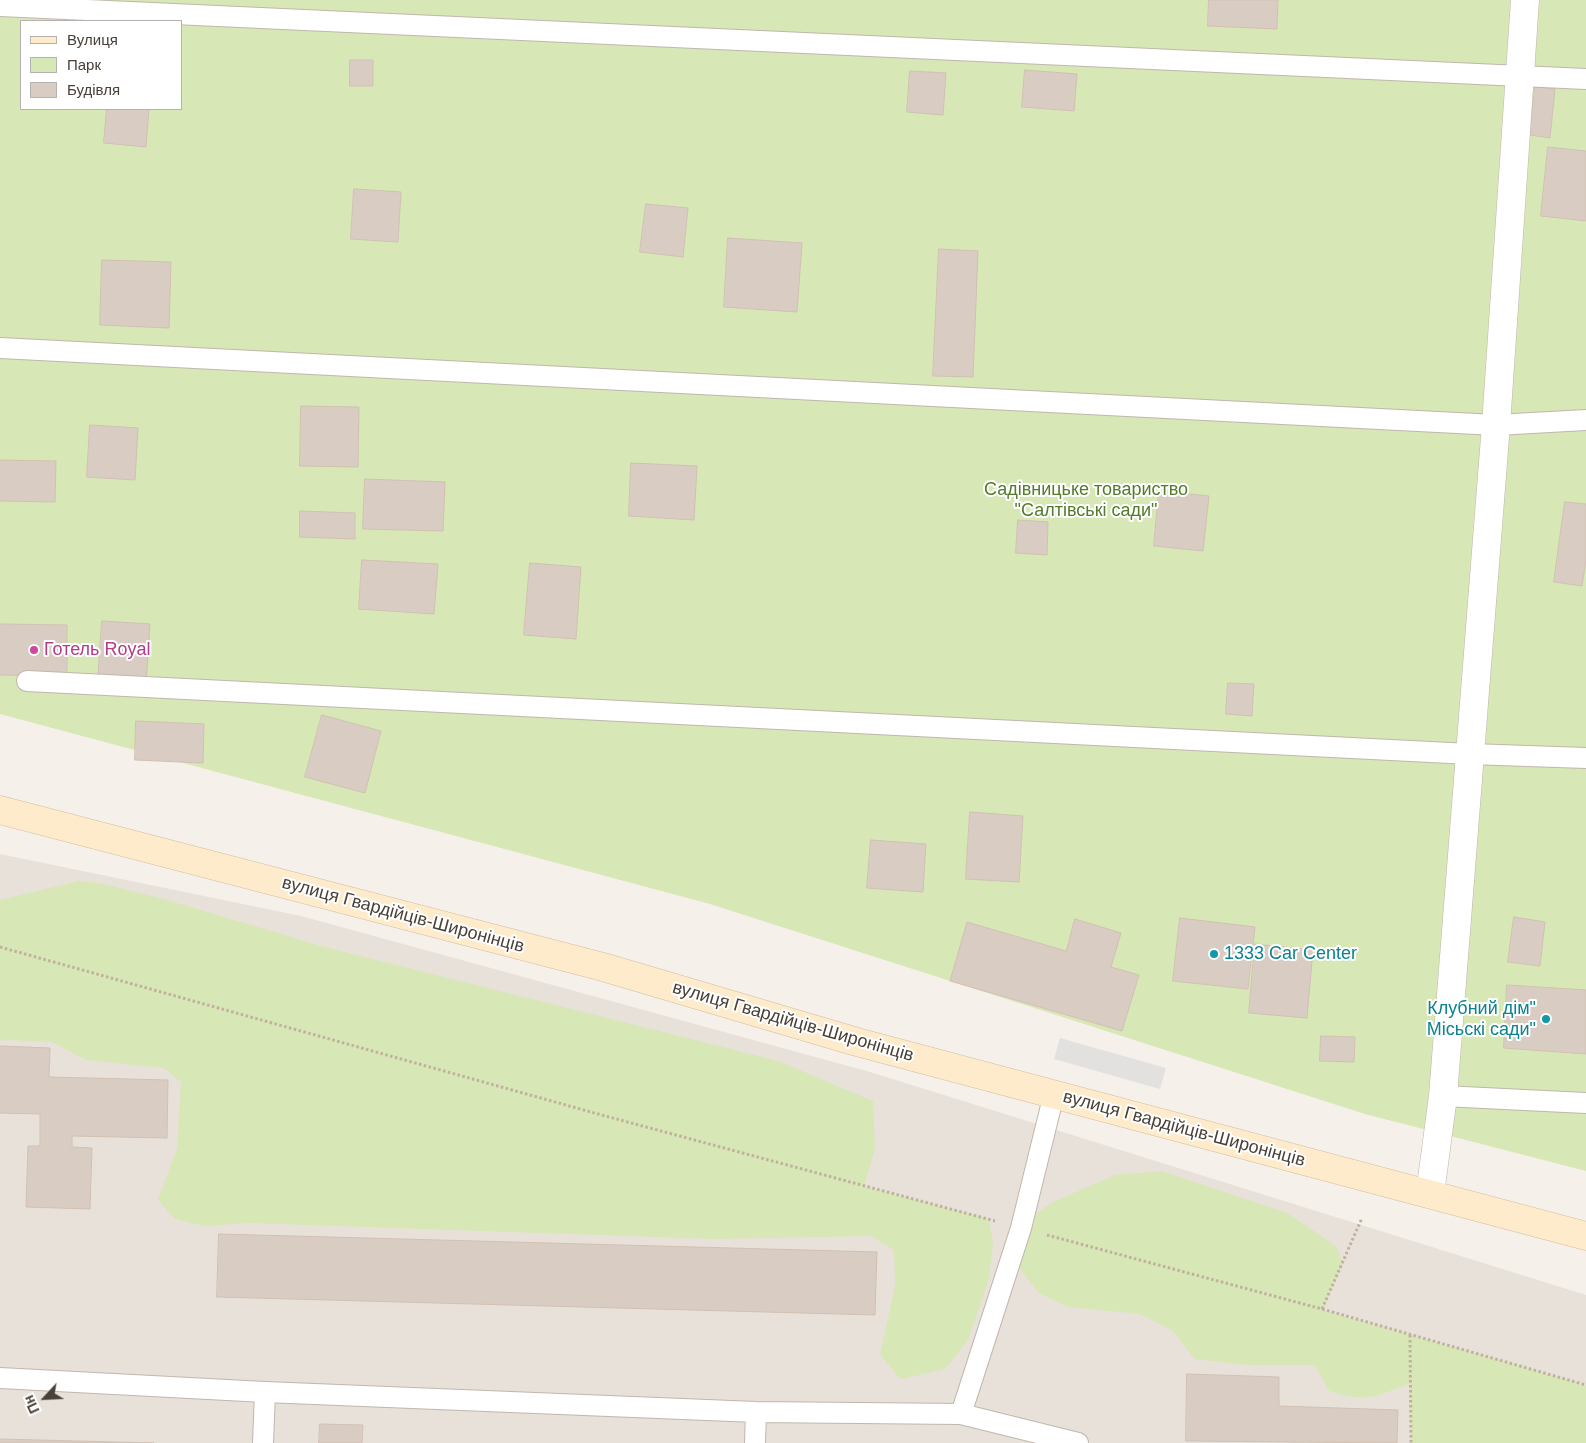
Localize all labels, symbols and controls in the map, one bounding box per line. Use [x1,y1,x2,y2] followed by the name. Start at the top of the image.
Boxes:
[20,20,182,110] legend
[67,31,118,48] text: Вулиця
[67,56,101,73] text: Парк
[67,81,120,98] text: Будівля
[984,479,1188,522] park label: Садівницьке товариство "Салтівські сади"
[44,639,151,661] place label: Готель Royal
[28,644,40,656] marker: Готель Royal
[280,872,526,958] street label: вулиця Гвардійців-Широнінців
[1224,943,1357,965] place label: 1333 Car Center
[1208,948,1220,960] marker: 1333 Car Center
[670,977,916,1067] street label: вулиця Гвардійців-Широнінців
[1427,998,1536,1040] place label: Клубний дім" Місьскі сади"
[1540,1013,1552,1025] marker: Клубний дім" Місьскі сади"
[1061,1086,1307,1172] street label: вулиця Гвардійців-Широнінців
[20,1373,70,1423] north arrow
[20,1393,43,1416] text: Пн

